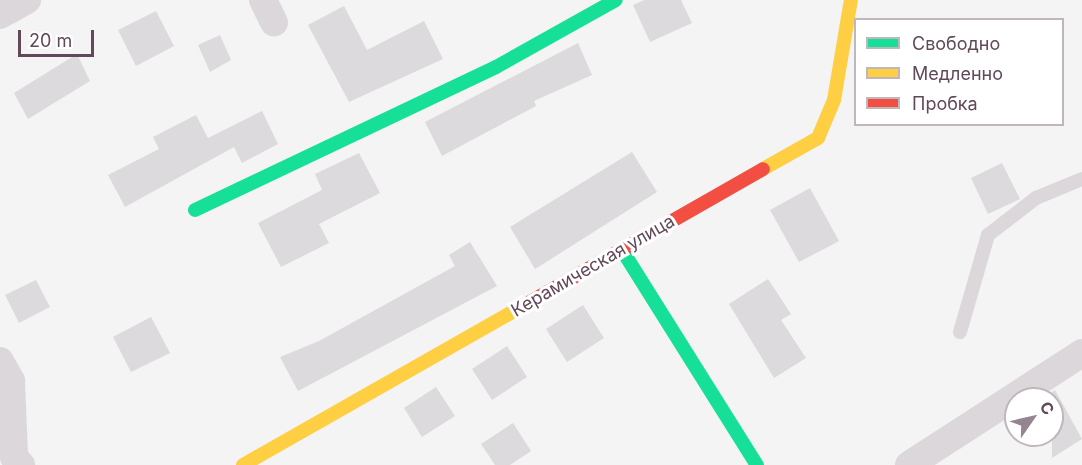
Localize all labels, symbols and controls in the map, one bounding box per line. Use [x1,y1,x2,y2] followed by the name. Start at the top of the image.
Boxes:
[21,18,98,56] scale bar
[854,18,1064,126] legend
[29,30,72,51] text: 20 m
[912,33,1000,54] text: Свободно
[912,63,1003,84] text: Медленно
[912,93,978,114] text: Пробка
[508,210,678,322] street label: Керамическая улица
[1004,387,1064,447] north arrow
[1036,398,1059,419] text: С

